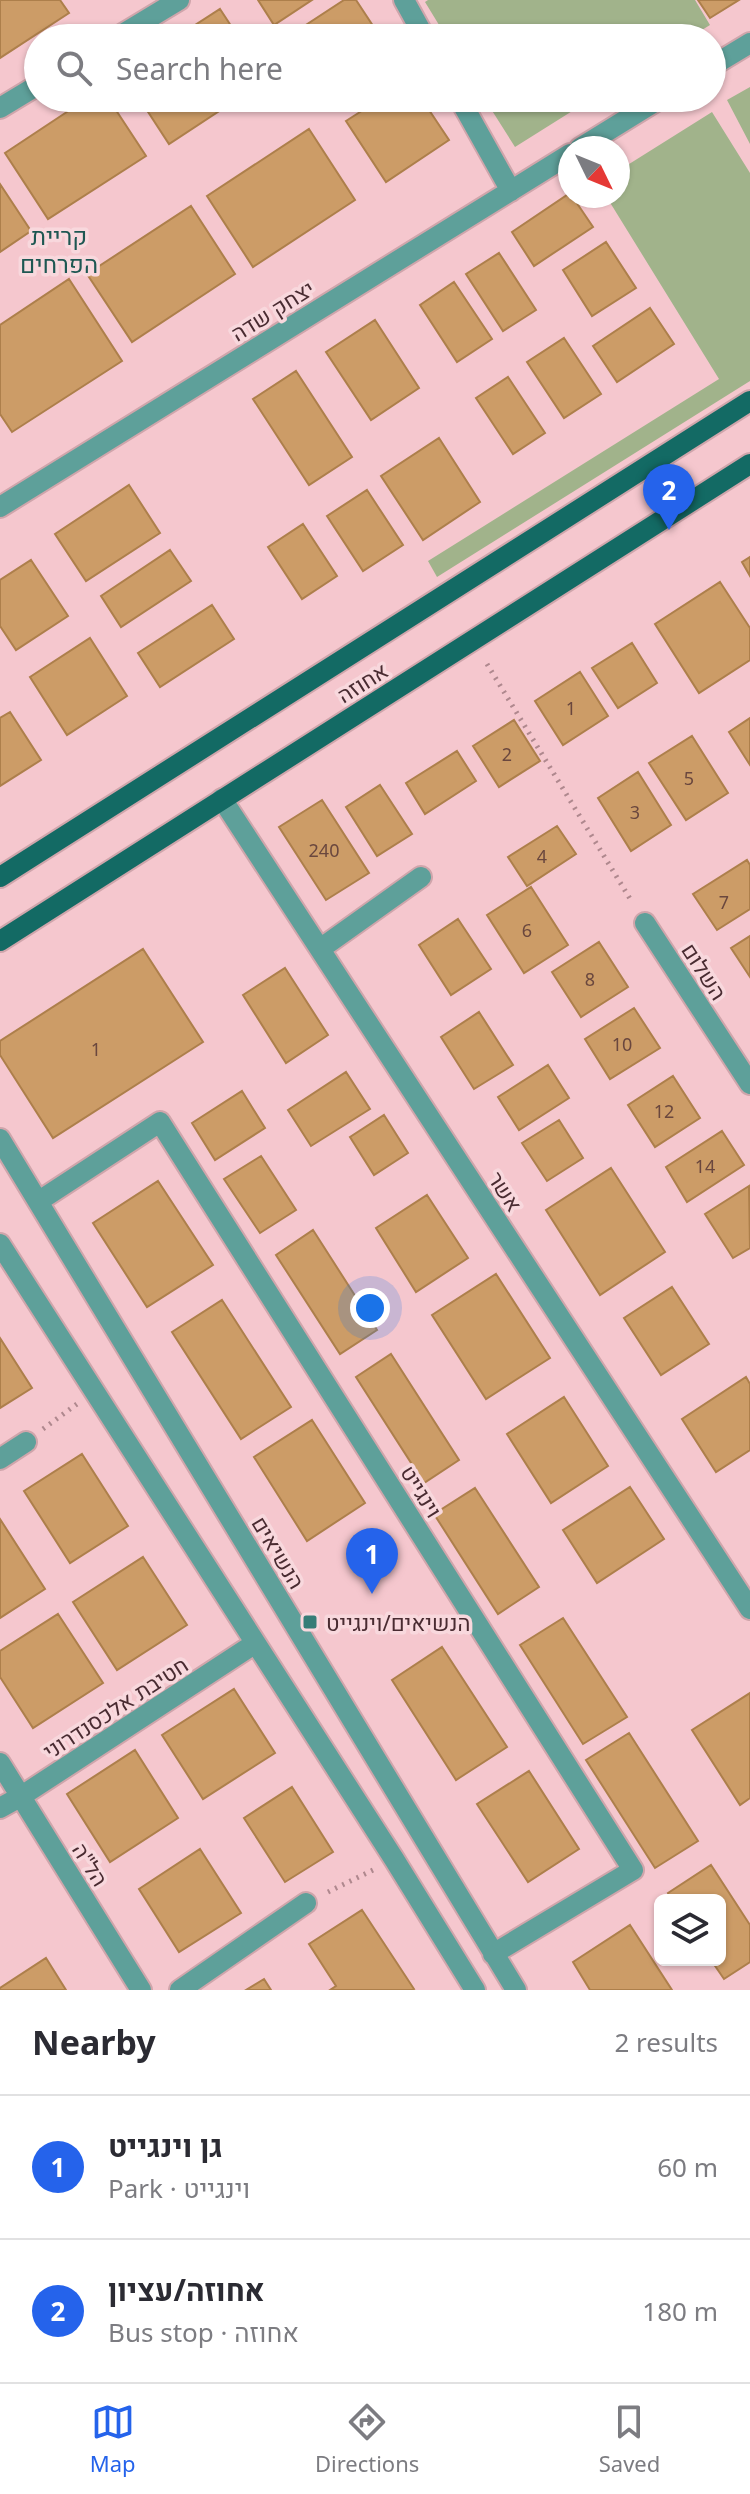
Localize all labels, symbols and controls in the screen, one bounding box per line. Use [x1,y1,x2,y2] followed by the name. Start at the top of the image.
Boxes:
[24,24,726,112] search box
[52,46,96,90] icon: search
[116,48,283,89] text: Search here
[558,136,630,208] north arrow
[20,219,98,280] district label: קריית הפרחים
[224,273,320,347] street label: יצחק שדה
[643,464,695,530] pin: 2
[331,655,393,709] street label: אחוזה
[566,696,576,720] house number: 1
[502,742,512,766] house number: 2
[684,766,694,790] house number: 5
[630,800,640,824] house number: 3
[309,838,339,862] house number: 240
[537,844,547,868] house number: 4
[719,890,729,914] house number: 7
[522,918,532,942] house number: 6
[675,937,735,1005] street label: השלום
[585,967,595,991] house number: 8
[612,1032,632,1056] house number: 10
[91,1037,101,1061] house number: 1
[654,1099,674,1123] house number: 12
[695,1154,715,1178] house number: 14
[482,1165,530,1217] street label: אשר
[350,1288,390,1328] your location
[394,1459,450,1523] street label: וינגייט
[246,1510,312,1594] street label: הנשיאים
[346,1528,398,1594] pin: 1
[326,1607,470,1637] place label: הנשיאים/וינגייט
[301,1613,319,1631] marker: הנשיאים/וינגייט
[37,1649,193,1765] street label: חטיבת אלכסנדרוני
[66,1836,116,1892] street label: הל"ה
[654,1894,726,1966] map controls
[654,1894,726,1966] button: layers
[32,2019,156,2065] text: Nearby
[614,2024,718,2060] text: 2 results
[108,2125,223,2166] text: גן וינגייט
[51,2149,65,2185] text: 1
[657,2149,718,2185] text: 60 m
[108,2170,250,2206] text: Park · וינגייט
[108,2269,265,2310] text: אחוזה/עציון
[51,2293,65,2329] text: 2
[642,2293,718,2329] text: 180 m
[108,2314,299,2350] text: Bus stop · אחוזה
[90,2400,136,2478] tab: Map
[315,2400,419,2478] tab: Directions
[599,2400,660,2478] tab: Saved

